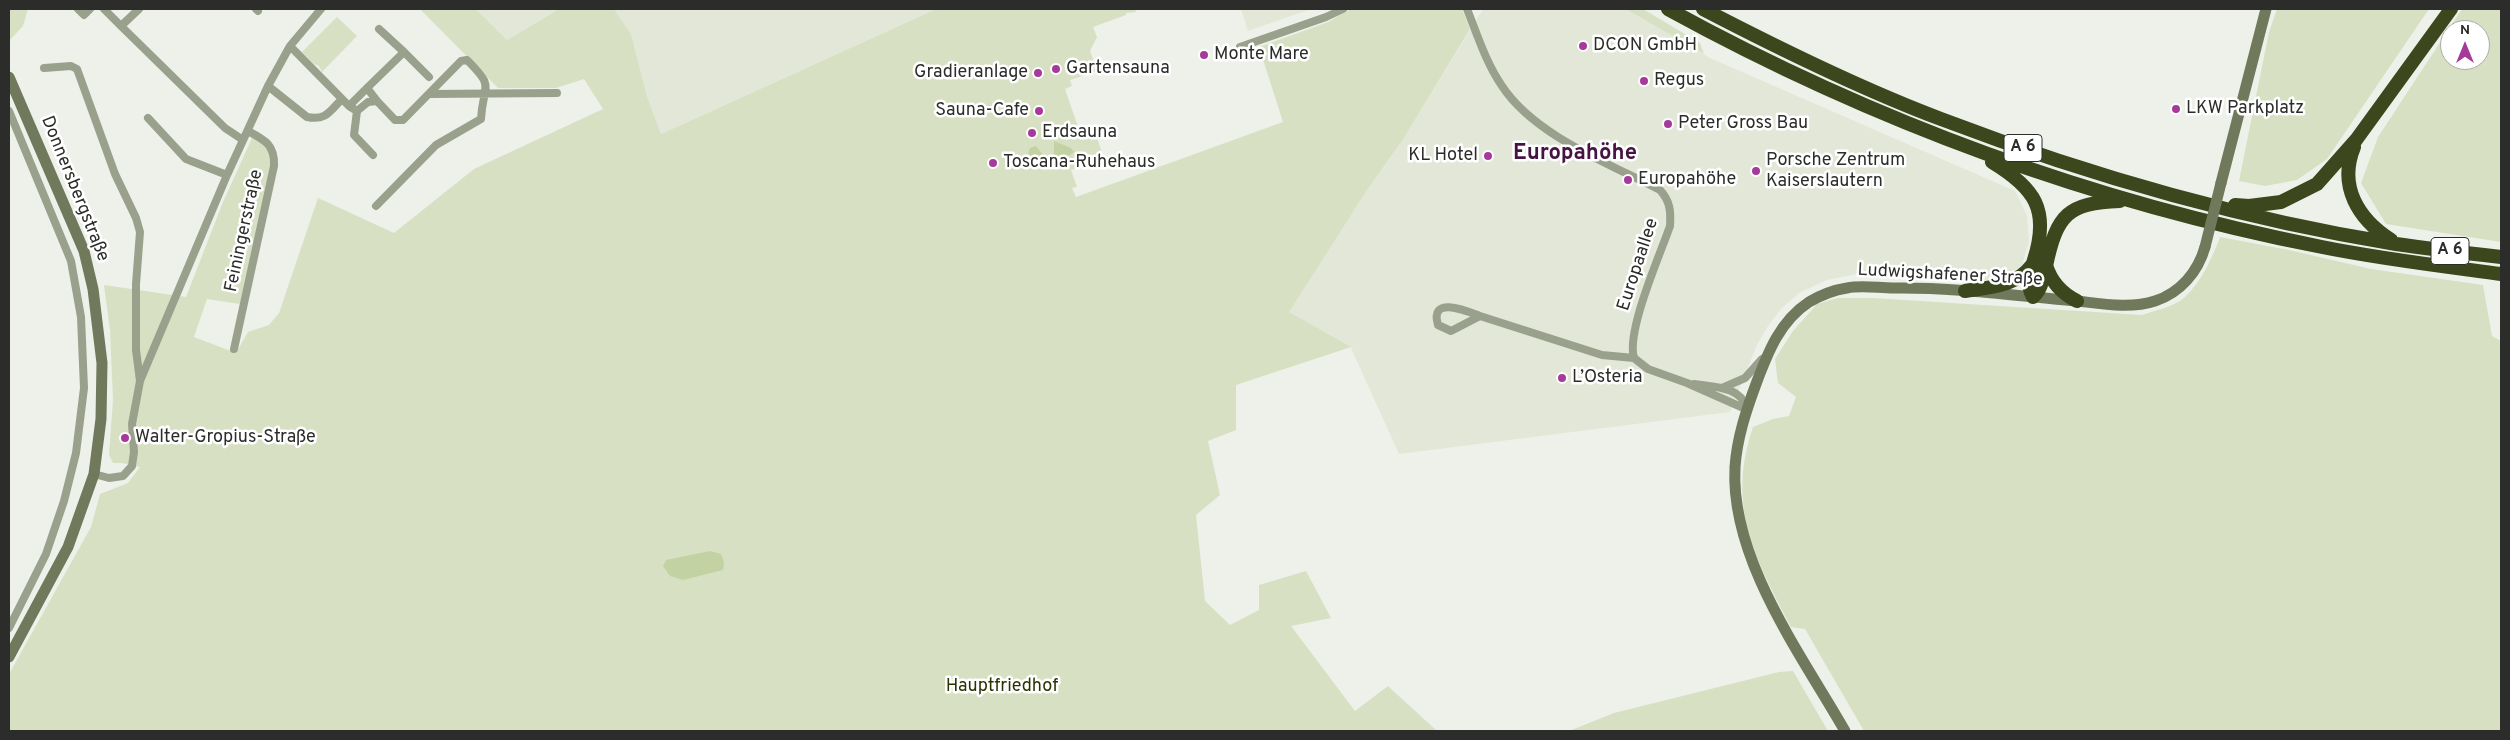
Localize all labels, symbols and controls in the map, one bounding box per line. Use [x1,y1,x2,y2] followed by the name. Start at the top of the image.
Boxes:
[2440,20,2490,70] north arrow
[2460,22,2470,39] text: N
[1593,35,1697,57] place label: DCON GmbH
[1577,40,1589,52] marker: DCON GmbH
[1214,44,1309,66] place label: Monte Mare
[1198,49,1210,61] marker: Monte Mare
[1066,58,1170,80] place label: Gartensauna
[914,62,1028,84] place label: Gradieranlage
[1050,63,1062,75] marker: Gartensauna
[1032,67,1044,79] marker: Gradieranlage
[1654,70,1704,92] place label: Regus
[1638,75,1650,87] marker: Regus
[2186,98,2304,120] place label: LKW Parkplatz
[935,100,1029,122] place label: Sauna-Cafe
[2170,103,2182,115] marker: LKW Parkplatz
[1033,105,1045,117] marker: Sauna-Cafe
[35,113,113,265] street label: Donnersbergstraße
[1678,113,1808,135] place label: Peter Gross Bau
[1662,118,1674,130] marker: Peter Gross Bau
[1042,122,1117,144] place label: Erdsauna
[1026,127,1038,139] marker: Erdsauna
[2004,134,2042,162] road number: A 6
[1513,142,1637,168] district label: Europahöhe
[1408,145,1478,167] place label: KL Hotel
[1482,150,1494,162] marker: KL Hotel
[1766,150,1905,192] place label: Porsche Zentrum Kaiserslautern
[1003,152,1155,174] place label: Toscana-Ruhehaus
[987,157,999,169] marker: Toscana-Ruhehaus
[1750,165,1762,177] marker: Porsche Zentrum Kaiserslautern
[221,168,269,294] street label: Feiningerstraße
[1638,169,1736,191] place label: Europahöhe
[1622,174,1634,186] marker: Europahöhe
[1614,216,1664,314] street label: Europaallee
[2431,238,2469,264] road number: A 6
[1857,260,2043,292] street label: Ludwigshafener Straße
[1572,367,1642,389] place label: L’Osteria
[1556,372,1568,384] marker: L’Osteria
[135,427,316,449] place label: Walter-Gropius-Straße
[119,432,131,444] marker: Walter-Gropius-Straße
[946,676,1058,698] park label: Hauptfriedhof

